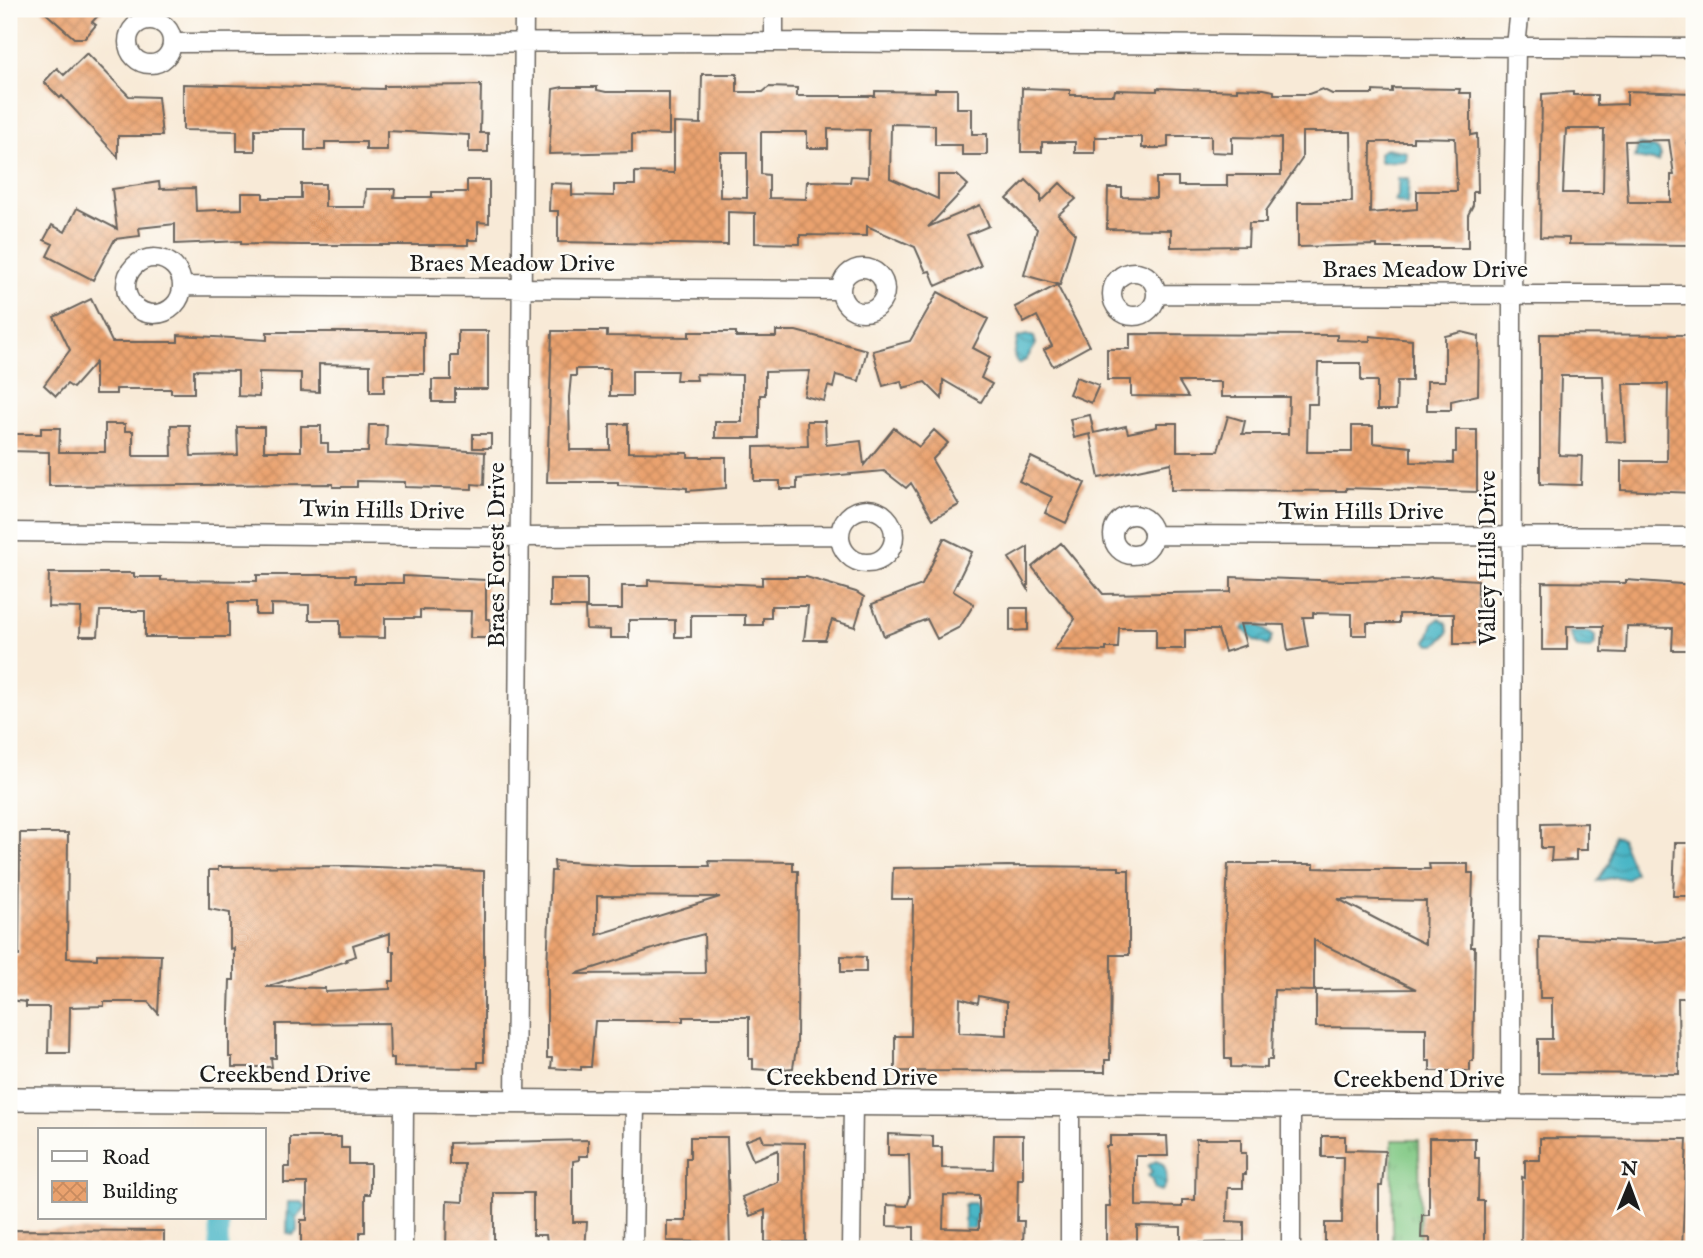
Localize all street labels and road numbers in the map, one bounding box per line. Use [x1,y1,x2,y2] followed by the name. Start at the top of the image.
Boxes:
[409,249,615,280] street label: Braes Meadow Drive
[1322,255,1528,286] street label: Braes Meadow Drive
[482,462,513,648] street label: Braes Forest Drive
[1473,470,1504,647] street label: Valley Hills Drive
[299,494,465,528] street label: Twin Hills Drive
[1278,497,1444,528] street label: Twin Hills Drive
[199,1060,371,1091] street label: Creekbend Drive
[766,1063,938,1094] street label: Creekbend Drive
[1333,1065,1505,1096] street label: Creekbend Drive

